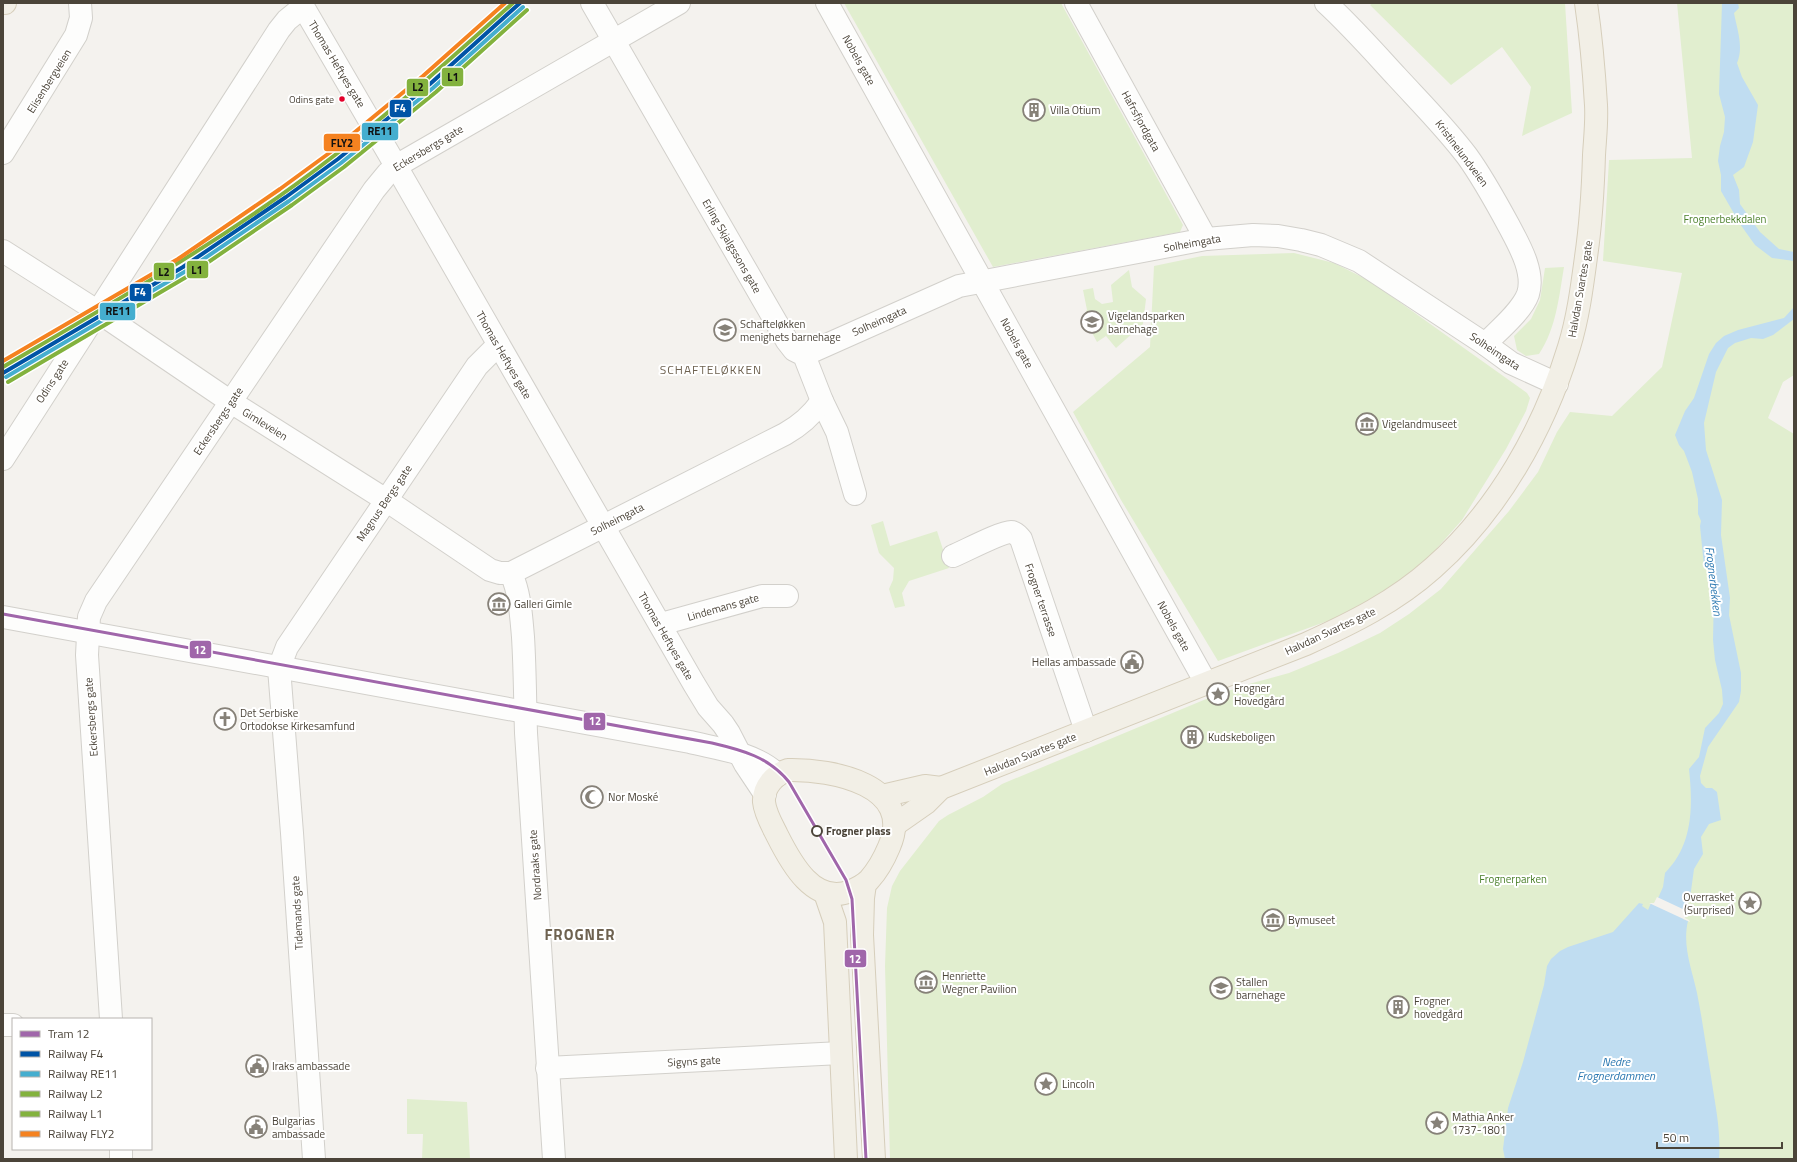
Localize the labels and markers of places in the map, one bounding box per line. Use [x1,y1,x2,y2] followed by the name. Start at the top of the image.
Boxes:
[289,92,334,107] place label: Odins gate
[337,94,347,104] marker: Odins gate
[1021,97,1047,123] building icon: Villa Otium
[1050,102,1100,118] place label: Villa Otium
[1108,308,1185,337] place label: Vigelandsparken barnehage
[1079,309,1105,335] school or university icon: Vigelandsparken barnehage
[740,316,841,345] place label: Schafteløkken menighets barnehage
[712,317,738,343] school or university icon: Schafteløkken menighets barnehage
[1354,411,1380,437] museum icon: Vigelandmuseet
[1382,416,1457,432] place label: Vigelandmuseet
[486,591,512,617] museum icon: Galleri Gimle
[514,596,572,612] place label: Galleri Gimle
[1119,649,1145,675] public building icon: Hellas ambassade
[1032,654,1116,670] place label: Hellas ambassade
[1234,680,1284,709] place label: Frogner Hovedgård
[1205,681,1231,707] place icon: Frogner Hovedgård
[240,705,355,734] place label: Det Serbiske Ortodokse Kirkesamfund
[212,706,238,732] church icon: Det Serbiske Ortodokse Kirkesamfund
[1179,724,1205,750] building icon: Kudskeboligen
[1208,729,1275,745] place label: Kudskeboligen
[579,784,605,810] mosque icon: Nor Moské
[608,789,659,805] place label: Nor Moské
[826,823,891,839] place label: Frogner plass
[811,825,823,837] marker: Frogner plass
[1683,889,1734,918] place label: Overrasket (Surprised)
[1737,890,1763,916] place icon: Overrasket (Surprised)
[1260,907,1286,933] museum icon: Bymuseet
[1288,912,1335,928] place label: Bymuseet
[942,968,1017,997] place label: Henriette Wegner Pavilion
[913,969,939,995] museum icon: Henriette Wegner Pavilion
[1236,974,1286,1003] place label: Stallen barnehage
[1208,975,1234,1001] school or university icon: Stallen barnehage
[1414,993,1463,1022] place label: Frogner hovedgård
[1385,994,1411,1020] building icon: Frogner hovedgård
[244,1053,270,1079] public building icon: Iraks ambassade
[272,1058,350,1074] place label: Iraks ambassade
[1033,1071,1059,1097] place icon: Lincoln
[1062,1076,1095,1092] place label: Lincoln
[1452,1109,1514,1138] place label: Mathia Anker 1737-1801
[1424,1110,1450,1136] place icon: Mathia Anker 1737-1801
[272,1113,326,1142] place label: Bulgarias ambassade
[243,1114,269,1140] public building icon: Bulgarias ambassade

